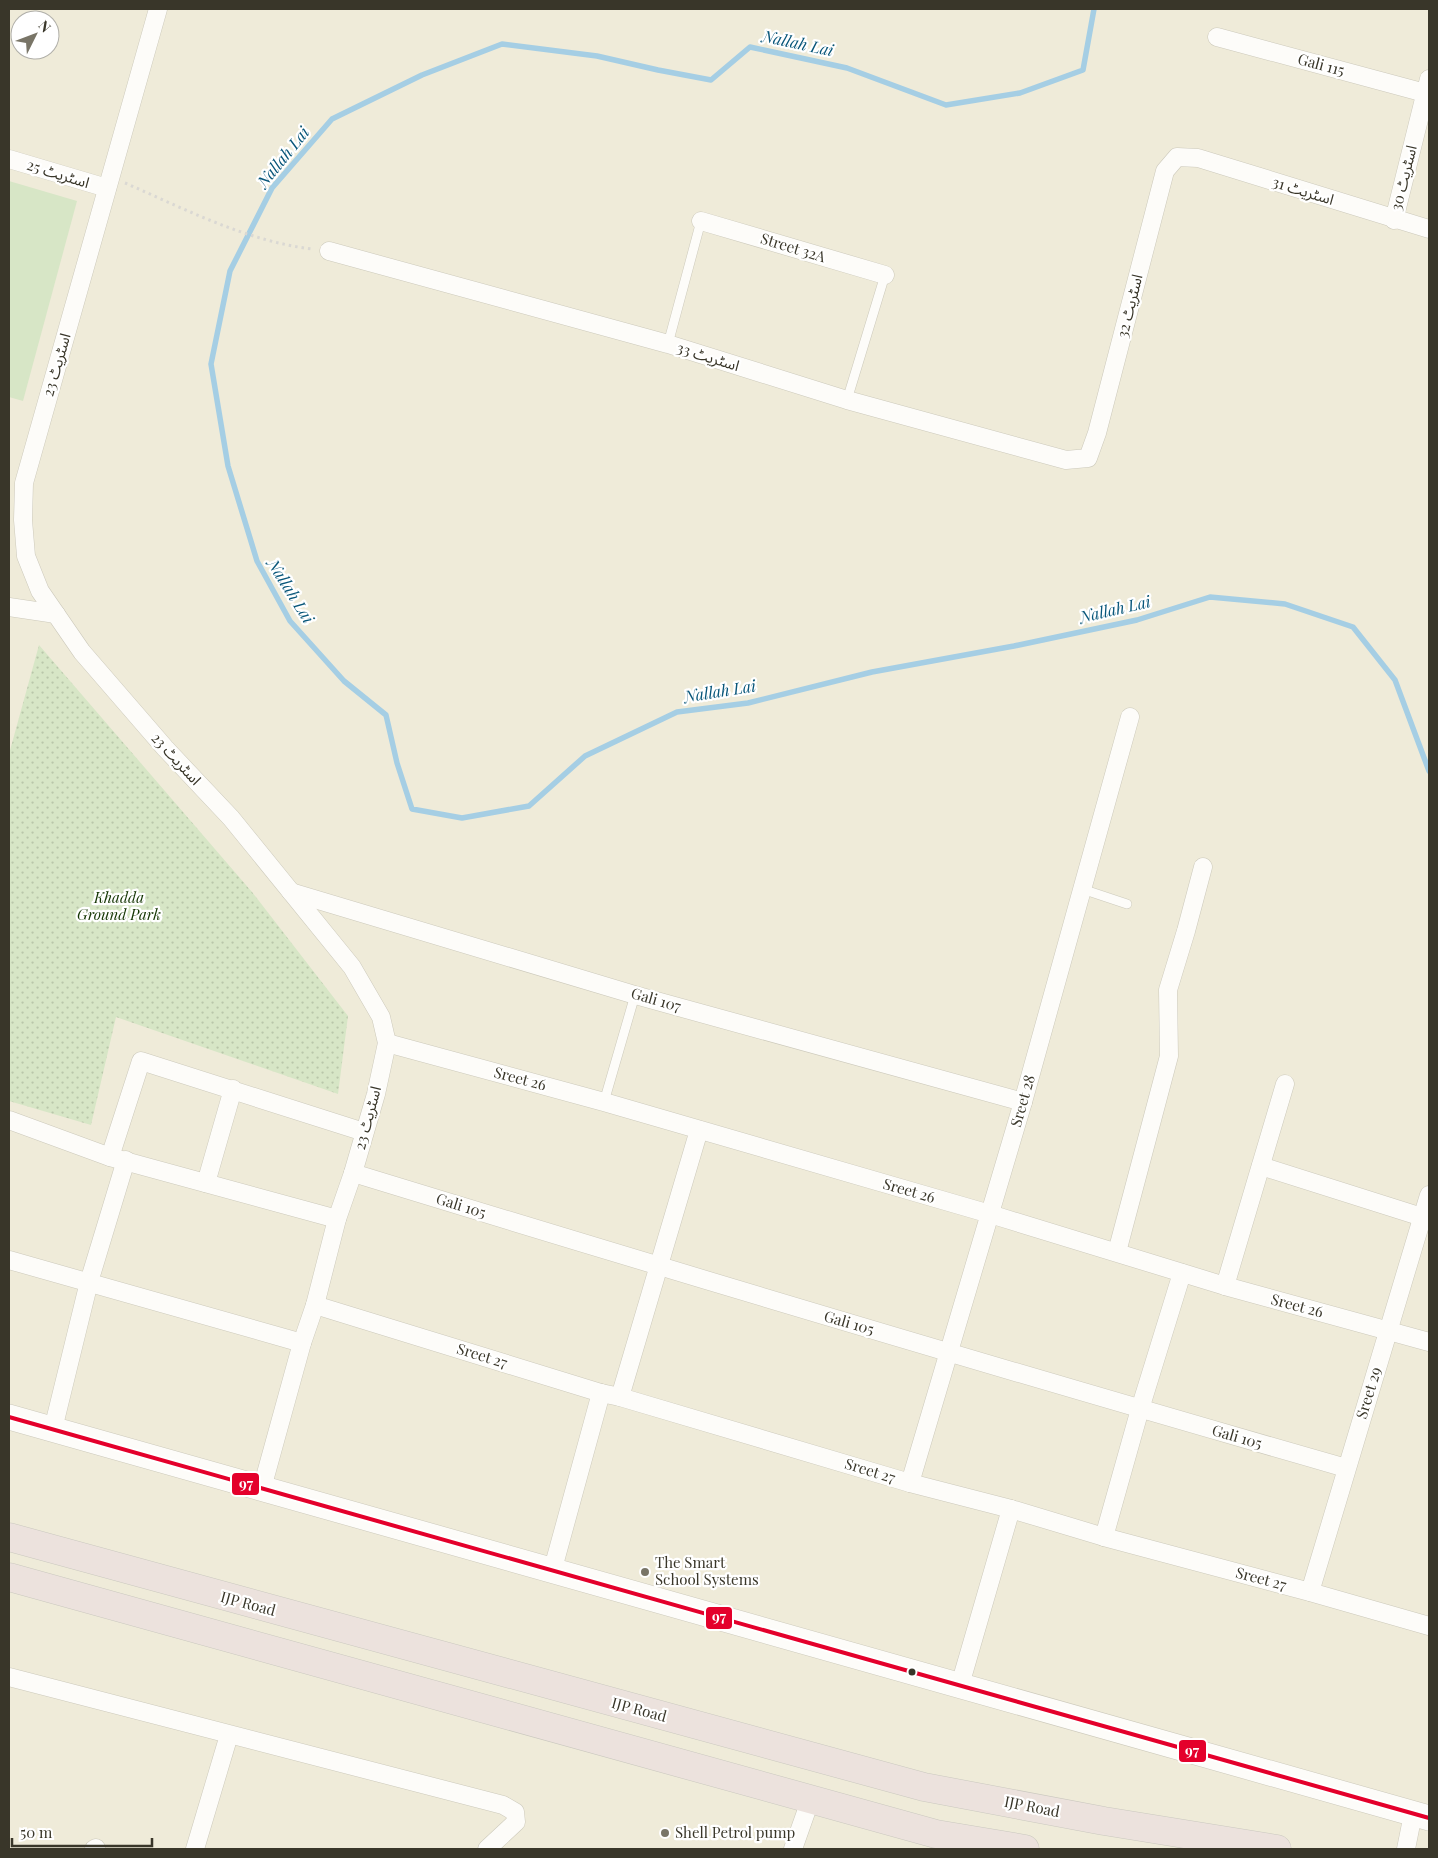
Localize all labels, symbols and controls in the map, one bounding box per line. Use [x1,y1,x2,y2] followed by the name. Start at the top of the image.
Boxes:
[10,10,60,60] north arrow
[35,16,55,36] text: N
[759,24,837,61] water label: Nallah Lai
[1296,48,1347,80] street label: Gali 115
[250,121,314,193] water label: Nallah Lai
[1385,143,1421,213] street label: اسٹریٹ 30
[25,154,92,192] street label: اسٹریٹ 25
[1270,171,1337,209] street label: اسٹریٹ 31
[758,228,829,267] street label: Street 32A
[1111,272,1147,340] street label: اسٹریٹ 32
[37,331,75,399] street label: اسٹریٹ 23
[674,337,742,375] street label: اسٹریٹ 33
[262,553,320,628] water label: Nallah Lai
[1075,590,1154,627] water label: Nallah Lai
[681,674,758,707] water label: Nallah Lai
[147,728,206,789] street label: اسٹریٹ 23
[77,887,161,924] park label: Khadda Ground Park
[629,982,684,1016] street label: Gali 107
[492,1061,549,1095] street label: Sreet 26
[1005,1072,1039,1129] street label: Sreet 28
[349,1084,385,1152] street label: اسٹریٹ 23
[881,1173,938,1207] street label: Sreet 26
[434,1188,489,1222] street label: Gali 105
[1269,1288,1326,1322] street label: Sreet 26
[822,1305,877,1339] street label: Gali 105
[455,1338,510,1372] street label: Sreet 27
[1351,1364,1385,1421] street label: Sreet 29
[1210,1419,1265,1453] street label: Gali 105
[843,1453,898,1487] street label: Sreet 27
[231,1472,260,1496] line badge: 97
[239,1474,254,1493] text: 97
[655,1552,759,1589] place label: The Smart School Systems
[1234,1562,1289,1594] street label: Sreet 27
[639,1566,651,1578] marker: The Smart School Systems
[219,1586,278,1620] street label: IJP Road
[705,1606,733,1630] line badge: 97
[712,1607,727,1626] text: 97
[907,1667,917,1677] unlabelled marker
[610,1692,669,1726] street label: IJP Road
[1178,1739,1207,1763] line badge: 97
[1185,1741,1200,1760] text: 97
[1003,1791,1062,1821] street label: IJP Road
[12,1816,152,1848] scale bar
[20,1822,53,1842] text: 50 m
[675,1822,796,1842] place label: Shell Petrol pump
[659,1827,671,1839] marker: Shell Petrol pump

